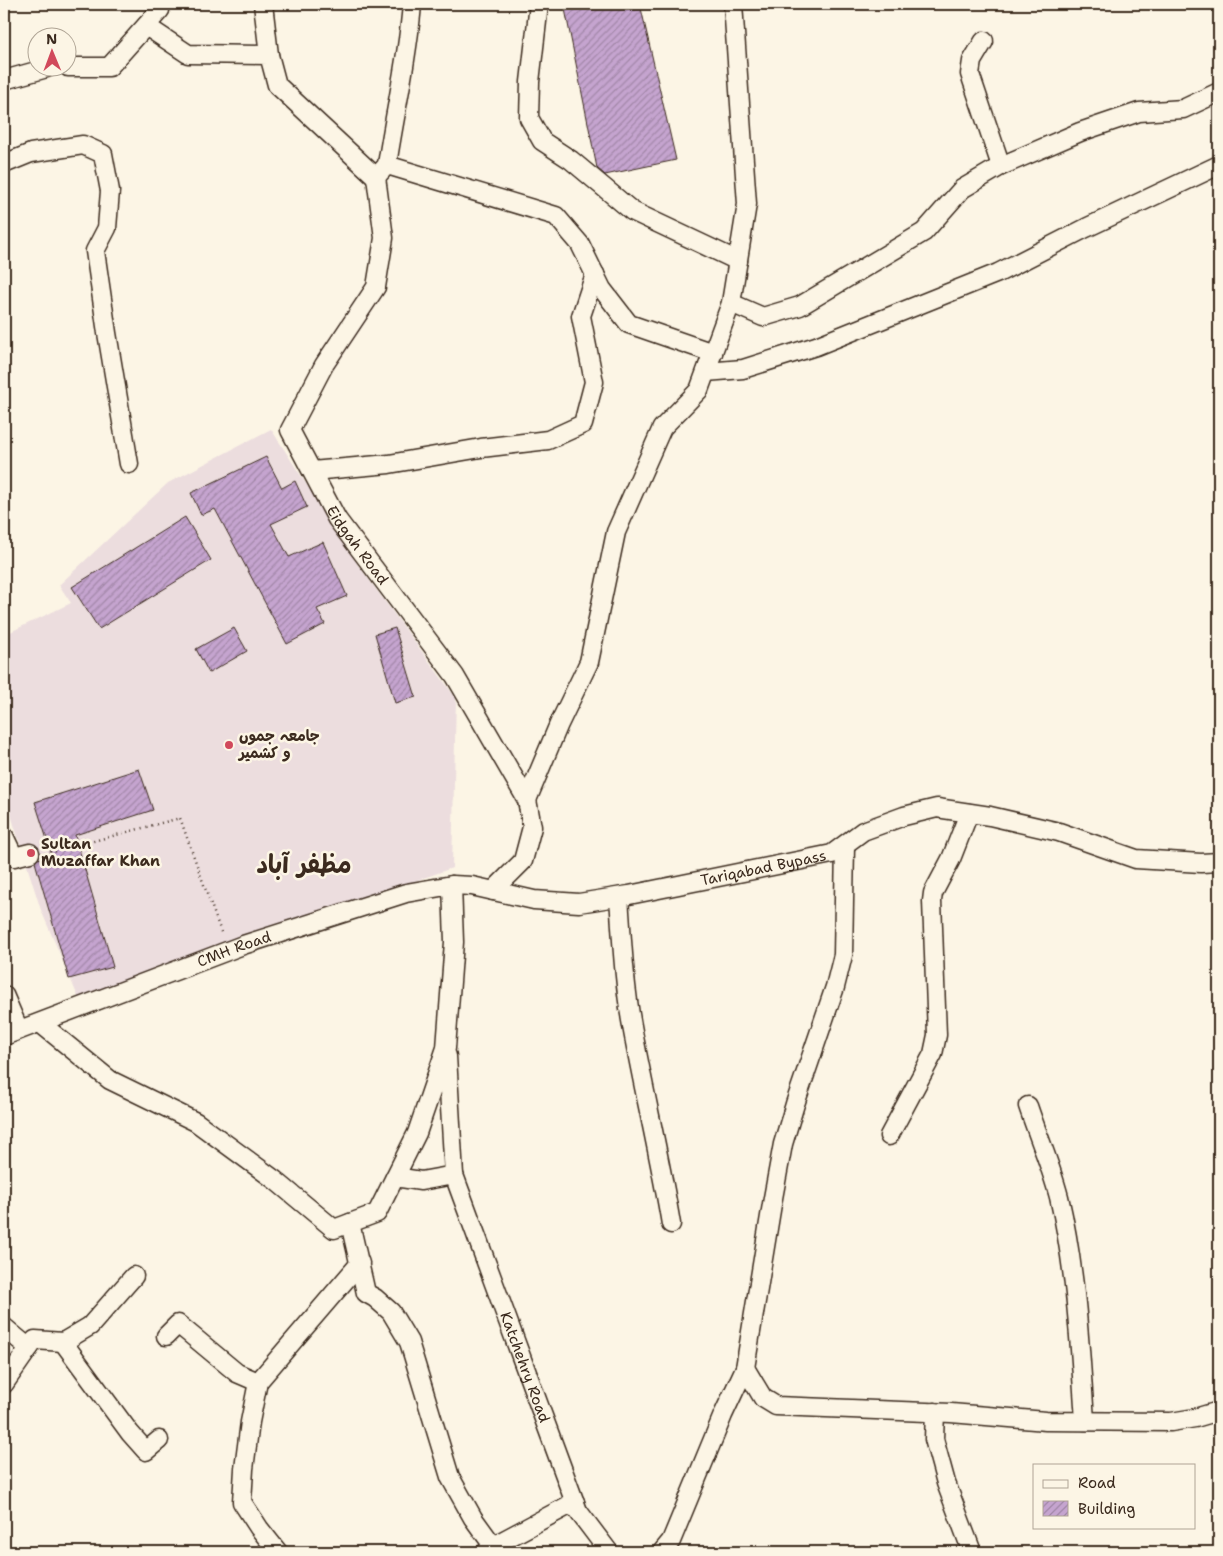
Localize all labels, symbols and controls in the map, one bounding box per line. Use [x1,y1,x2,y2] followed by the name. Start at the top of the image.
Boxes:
[28,28,78,78] north arrow
[46,30,57,48] text: N
[322,502,393,589] street label: Eidgah Road
[237,726,320,763] place label: جامعہ جموں و کشمیر
[223,739,235,751] marker: جامعہ جموں و کشمیر
[41,834,160,871] place label: Sultan Muzaffar Khan
[699,845,828,890] street label: Tariqabad Bypass
[25,847,37,859] marker: Sultan Muzaffar Khan
[256,847,352,881] district label: مظفر آباد
[194,927,274,972] street label: CMH Road
[495,1309,555,1426] street label: Katchehry Road
[1033,1464,1196,1528] legend
[1078,1473,1116,1493] text: Road
[1078,1499,1135,1519] text: Building

